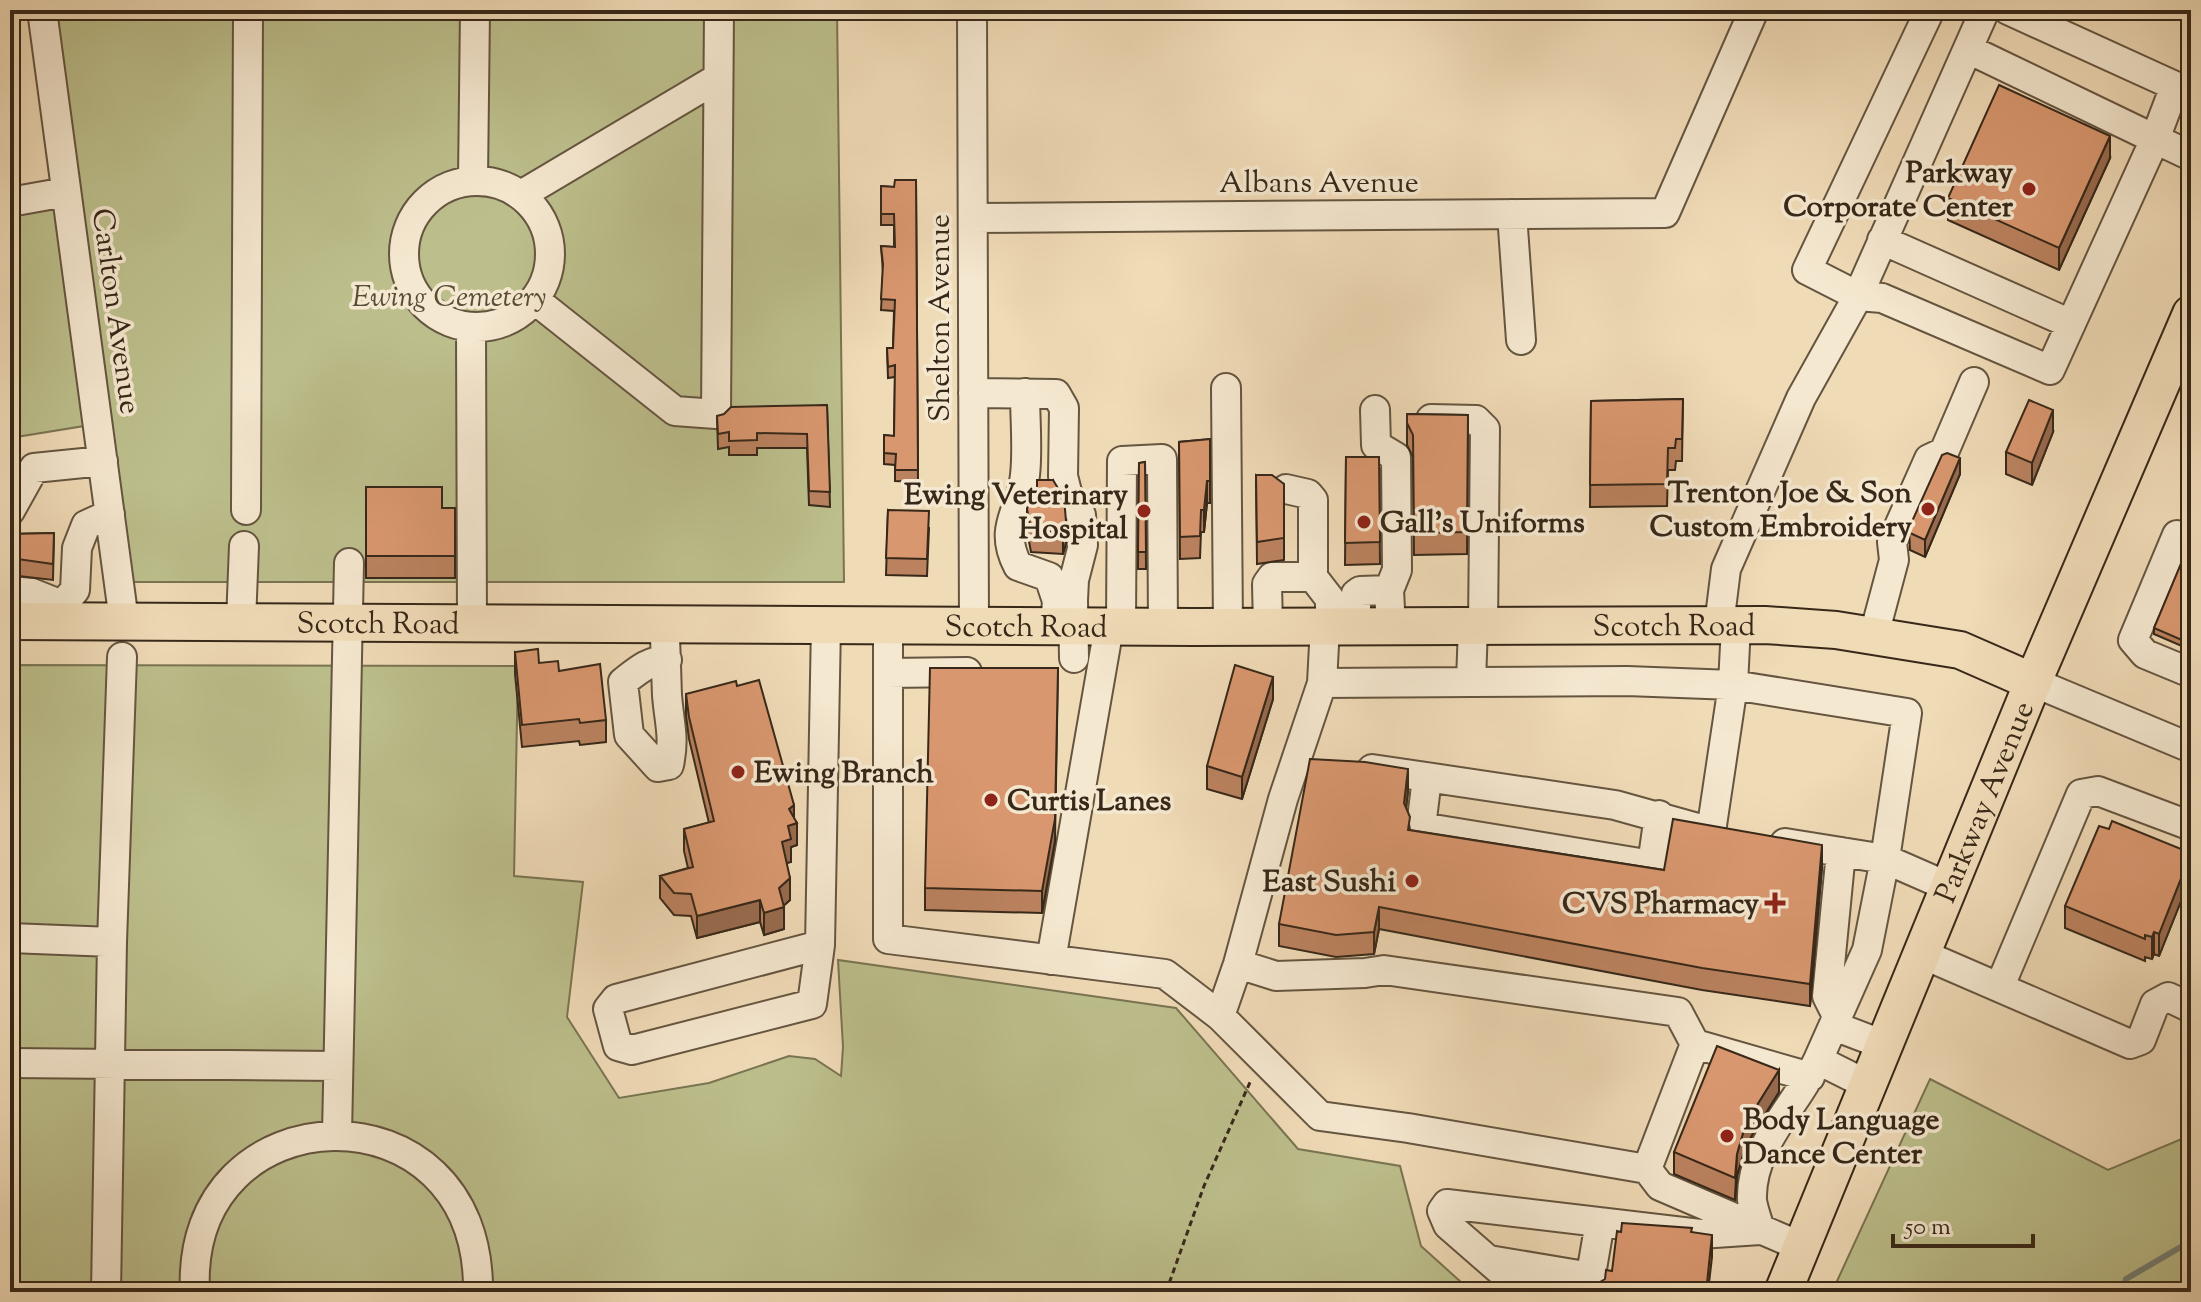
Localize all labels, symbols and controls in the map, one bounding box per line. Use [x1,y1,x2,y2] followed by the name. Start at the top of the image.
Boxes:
[1783,153,2014,230] place label: Parkway Corporate Center
[1219,163,1419,206] street label: Albans Avenue
[2020,180,2038,198] marker: Parkway Corporate Center
[79,206,150,417] street label: Carlton Avenue
[920,214,963,422] street label: Shelton Avenue
[352,277,546,320] park label: Ewing Cemetery
[1649,473,1912,550] place label: Trenton Joe & Son Custom Embroidery
[904,475,1129,552] place label: Ewing Veterinary Hospital
[1919,500,1937,518] marker: Trenton Joe & Son Custom Embroidery
[1135,502,1153,520] marker: Ewing Veterinary Hospital
[1380,503,1585,546] place label: Gall's Uniforms
[1355,513,1373,531] marker: Gall's Uniforms
[296,603,460,647] street label: Scotch Road
[1592,606,1756,650] street label: Scotch Road
[944,607,1108,651] street label: Scotch Road
[1926,695,2047,910] street label: Parkway Avenue
[754,753,934,796] place label: Ewing Branch
[729,763,747,781] marker: Ewing Branch
[1007,781,1172,824] place label: Curtis Lanes
[982,791,1000,809] marker: Curtis Lanes
[1263,862,1396,905] place label: East Sushi
[1403,872,1421,890] marker: East Sushi
[1562,884,1759,927] place label: CVS Pharmacy
[1766,894,1784,912] marker: CVS Pharmacy
[1743,1100,1939,1177] place label: Body Language Dance Center
[1718,1127,1736,1145] marker: Body Language Dance Center
[1893,1198,2033,1248] scale bar
[1903,1211,1951,1245] text: 50 m

